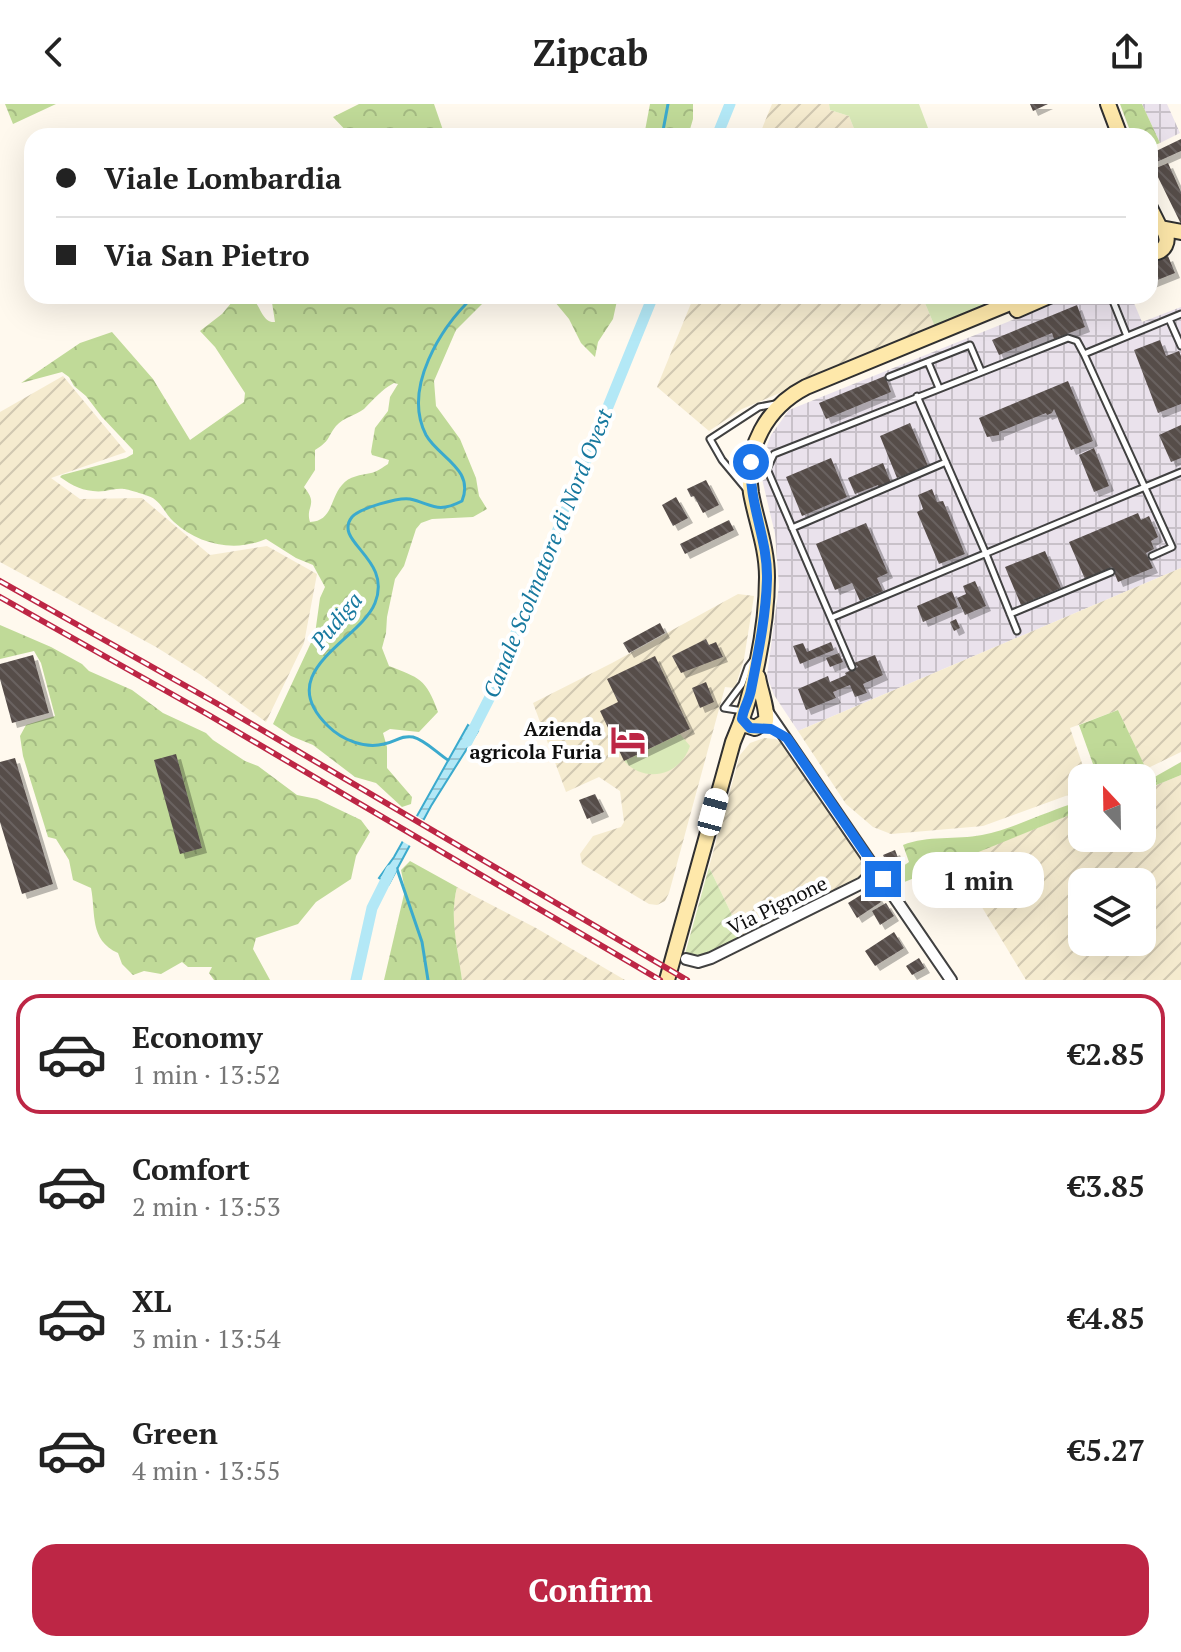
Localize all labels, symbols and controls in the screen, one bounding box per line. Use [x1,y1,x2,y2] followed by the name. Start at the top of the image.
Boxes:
[533,29,648,76] text: Zipcab
[32,30,76,74] icon: back
[1105,30,1149,74] icon: share
[104,158,342,198] text: Viale Lombardia
[104,235,310,275] text: Via San Pietro
[476,404,619,702] water label: Canale Scolmatore di Nord Ovest
[733,444,769,480] route start
[303,586,368,655] water label: Pudiga
[470,715,602,765] place label: Azienda agricola Furia
[609,721,647,759] hotel icon: Azienda agricola Furia
[1068,764,1156,852] north arrow
[1068,764,1156,956] map controls
[695,786,731,838] car
[911,851,1043,907] callout: 1 min
[865,861,901,897] route end
[942,863,1014,897] text: 1 min
[1068,868,1156,956] button: layers
[723,869,831,941] street label: Via Pignone
[132,1017,263,1057] text: Economy
[36,1018,108,1090] icon: car
[1068,1034,1145,1074] text: €2.85
[132,1057,281,1091] text: 1 min · 13:52
[132,1149,250,1189] text: Comfort
[36,1150,108,1222] icon: car
[1068,1166,1145,1206] text: €3.85
[132,1189,281,1223] text: 2 min · 13:53
[132,1281,171,1321] text: XL
[36,1282,108,1354] icon: car
[1068,1298,1145,1338] text: €4.85
[132,1321,281,1355] text: 3 min · 13:54
[132,1413,218,1453] text: Green
[36,1414,108,1486] icon: car
[1068,1430,1145,1470] text: €5.27
[132,1453,281,1487] text: 4 min · 13:55
[32,1544,1149,1636] button: Confirm

